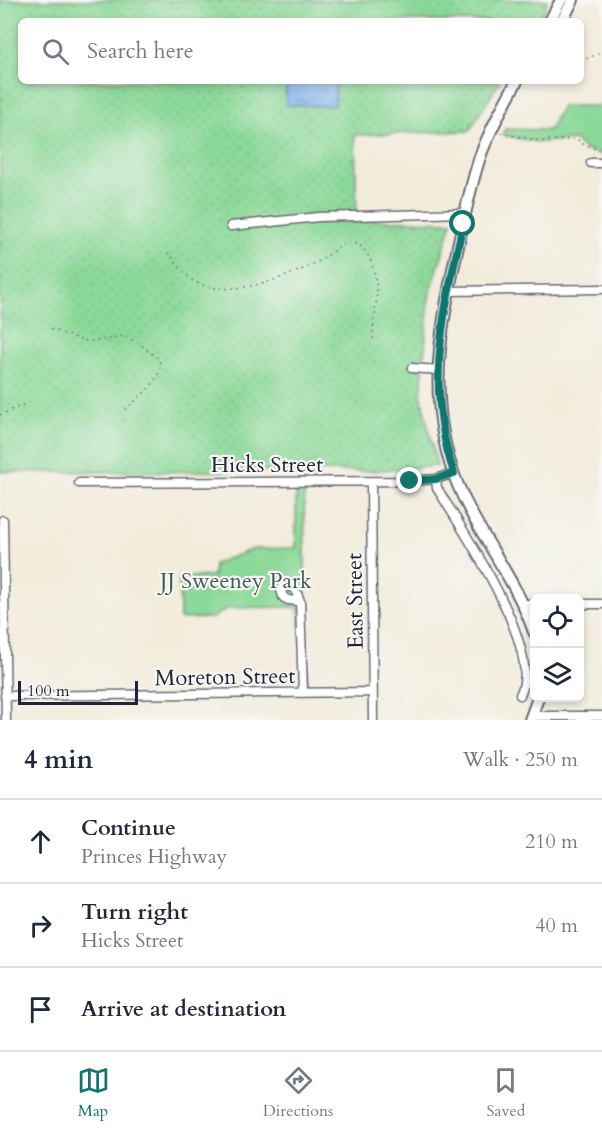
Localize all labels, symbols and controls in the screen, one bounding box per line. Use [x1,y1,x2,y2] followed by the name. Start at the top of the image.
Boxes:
[18,18,584,84] search box
[39,35,72,68] icon: search
[87,36,194,66] text: Search here
[449,210,475,236] route start
[211,450,323,480] street label: Hicks Street
[396,467,422,493] route end
[339,553,371,649] street label: East Street
[157,566,312,596] park label: JJ Sweeney Park
[530,594,584,702] map controls
[530,594,584,648] button: locate
[530,648,584,702] button: layers
[154,661,296,693] street label: Moreton Street
[18,678,138,706] scale bar
[27,680,69,702] text: 100 m
[24,742,93,777] text: 4 min
[463,746,578,773] text: Walk · 250 m
[81,813,176,843] text: Continue
[24,825,57,858] icon: ahead
[525,828,578,855] text: 210 m
[81,843,227,870] text: Princes Highway
[81,897,188,927] text: Turn right
[24,909,57,942] icon: right
[535,912,578,939] text: 40 m
[81,927,183,954] text: Hicks Street
[24,993,57,1026] icon: arrive
[81,994,286,1024] text: Arrive at destination
[77,1064,110,1122] tab: Map
[263,1064,333,1122] tab: Directions
[487,1064,525,1122] tab: Saved

